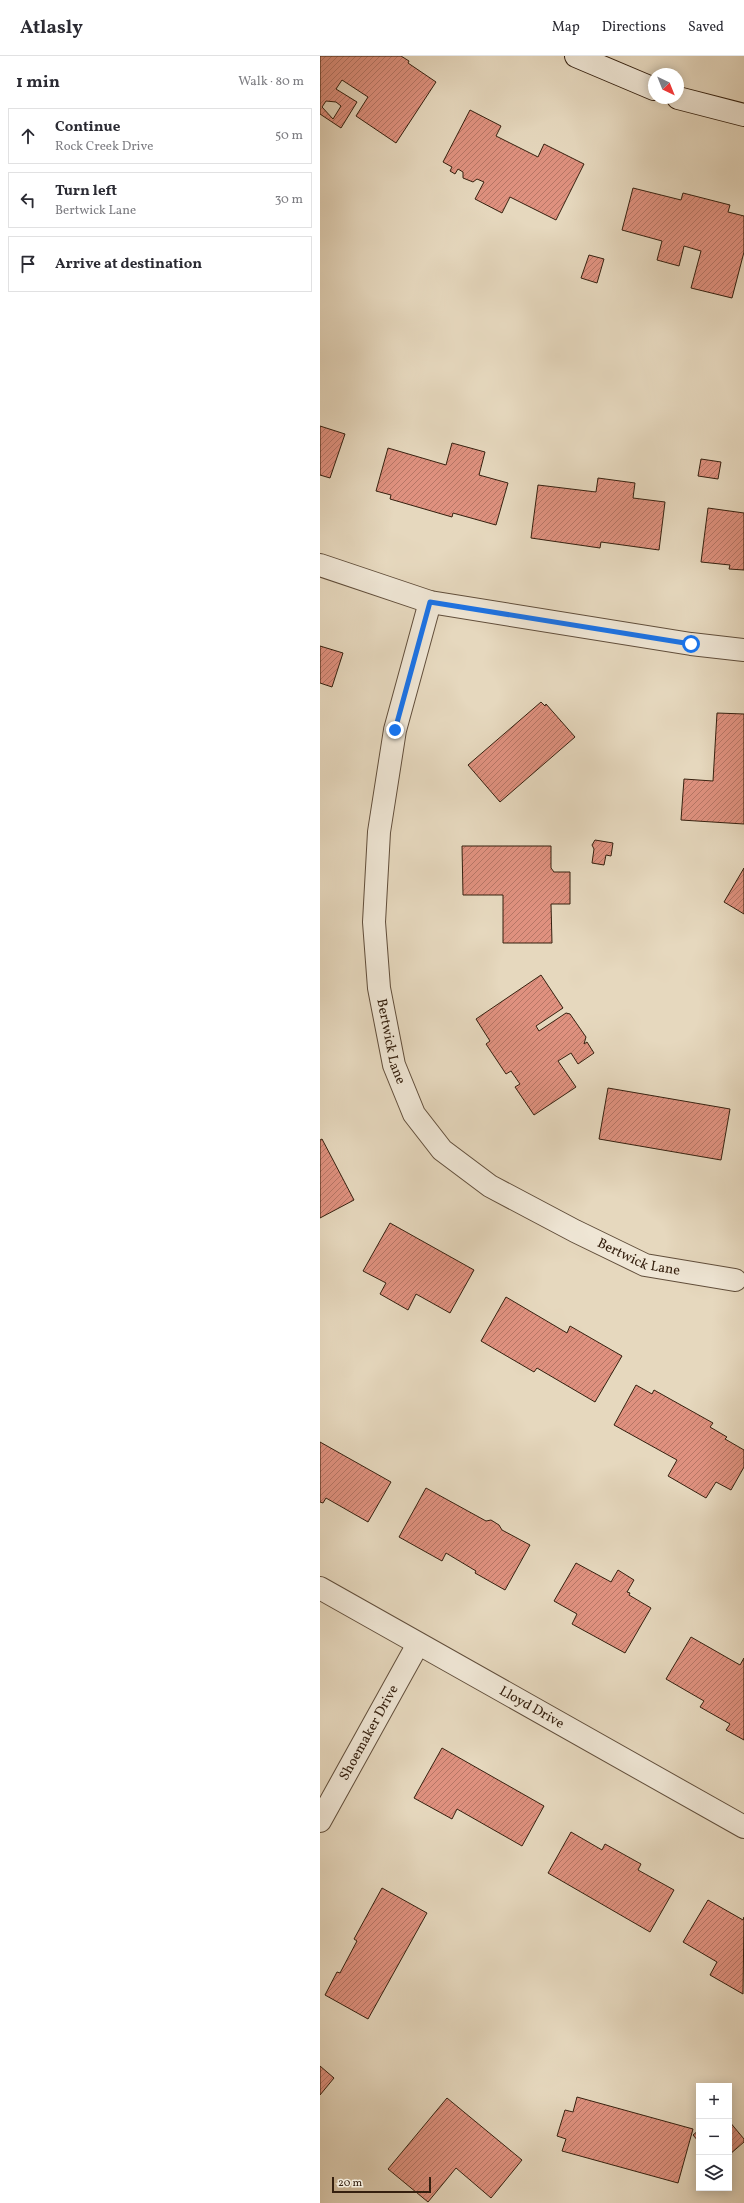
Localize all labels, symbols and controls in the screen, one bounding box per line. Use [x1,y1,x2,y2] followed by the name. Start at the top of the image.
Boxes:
[20,15,83,41] text: Atlasly
[552,18,580,37] text: Map
[602,18,666,37] text: Directions
[688,18,724,37] text: Saved
[648,68,684,104] north arrow
[16,71,60,94] text: 1 min
[238,73,304,91] text: Walk · 80 m
[55,117,120,138] text: Continue
[17,125,39,147] icon: ahead
[275,127,303,145] text: 50 m
[55,138,153,156] text: Rock Creek Drive
[55,181,117,202] text: Turn left
[17,189,39,211] icon: left
[275,191,303,209] text: 30 m
[55,202,136,220] text: Bertwick Lane
[17,253,39,275] icon: arrive
[55,254,202,275] text: Arrive at destination
[682,635,700,653] route start
[386,721,404,739] route end
[372,997,410,1087] street label: Bertwick Lane
[594,1234,682,1280] street label: Bertwick Lane
[335,1681,403,1784] street label: Shoemaker Drive
[496,1681,568,1733] street label: Lloyd Drive
[696,2083,732,2191] map controls
[696,2083,732,2119] button: +
[696,2119,732,2155] button: −
[696,2155,732,2191] button: layers
[332,2175,431,2194] scale bar
[338,2176,362,2191] text: 20 m

